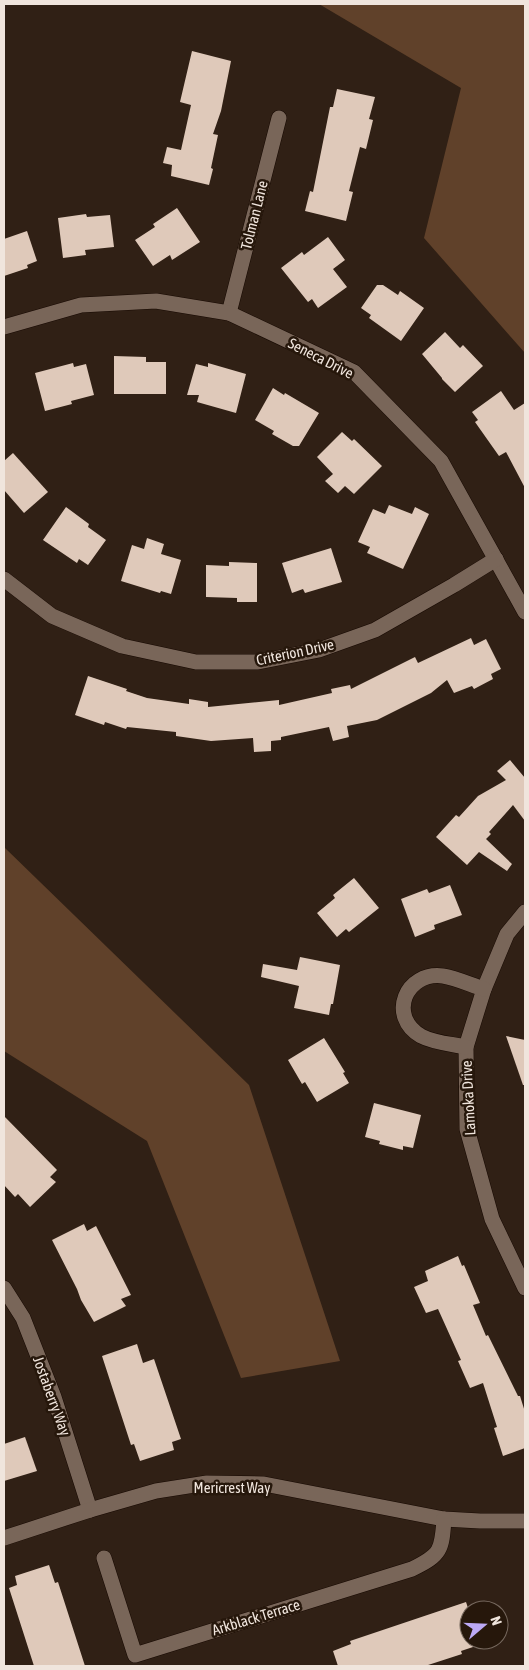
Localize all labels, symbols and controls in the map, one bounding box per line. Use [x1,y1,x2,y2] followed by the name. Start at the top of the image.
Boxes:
[237,178,271,251] street label: Tolman Lane
[286,334,357,382] street label: Seneca Drive
[255,635,336,669] street label: Criterion Drive
[458,1060,478,1136] street label: Lamoka Drive
[30,1354,74,1438] street label: Jostaberry Way
[194,1479,270,1496] street label: Mericrest Way
[210,1596,302,1638] street label: Arkblack Terrace
[459,1600,509,1650] north arrow
[487,1614,505,1627] text: N

